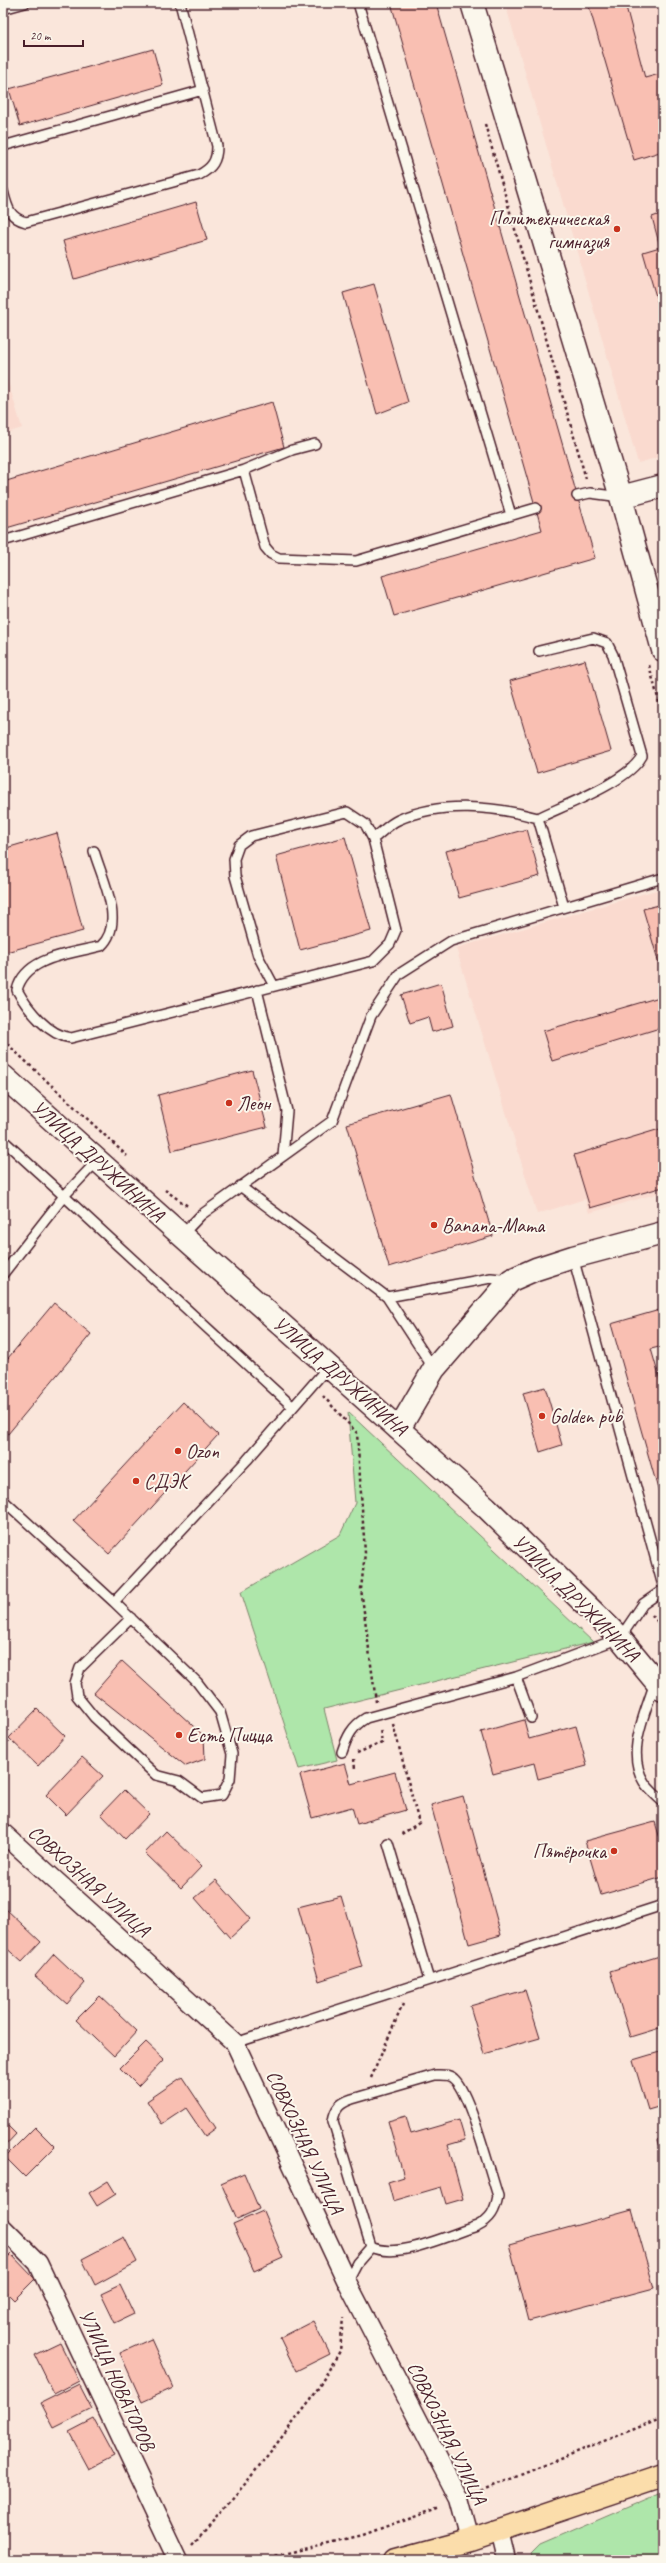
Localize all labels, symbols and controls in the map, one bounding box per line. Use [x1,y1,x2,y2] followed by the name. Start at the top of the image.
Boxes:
[24,22,83,48] scale bar
[30,28,52,44] text: 20 m
[489,206,610,255] place label: Политехническая гимназия
[612,224,622,234] marker: Политехническая гимназия
[237,1091,272,1116] place label: Леон
[27,1095,170,1228] street label: УЛИЦА ДРУЖИНИНА
[224,1098,234,1108] marker: Леон
[442,1213,546,1238] place label: Banana-Mama
[429,1220,439,1230] marker: Banana-Mama
[268,1311,413,1442] street label: УЛИЦА ДРУЖИНИНА
[550,1404,623,1429] place label: Golden pub
[537,1411,547,1421] marker: Golden pub
[186,1439,220,1464] place label: Ozon
[173,1446,183,1456] marker: Ozon
[144,1469,192,1494] place label: СДЭК
[131,1476,141,1486] marker: СДЭК
[507,1529,645,1667] street label: УЛИЦА ДРУЖИНИНА
[187,1723,274,1748] place label: Есть Пицца
[174,1730,184,1740] marker: Есть Пицца
[23,1820,156,1943] street label: СОВХОЗНАЯ УЛИЦА
[533,1839,608,1864] place label: Пятёрочка
[609,1846,619,1856] marker: Пятёрочка
[261,2066,350,2219] street label: СОВХОЗНАЯ УЛИЦА
[73,2305,161,2456] street label: УЛИЦА НОВАТОРОВ
[402,2358,493,2509] street label: СОВХОЗНАЯ УЛИЦА

